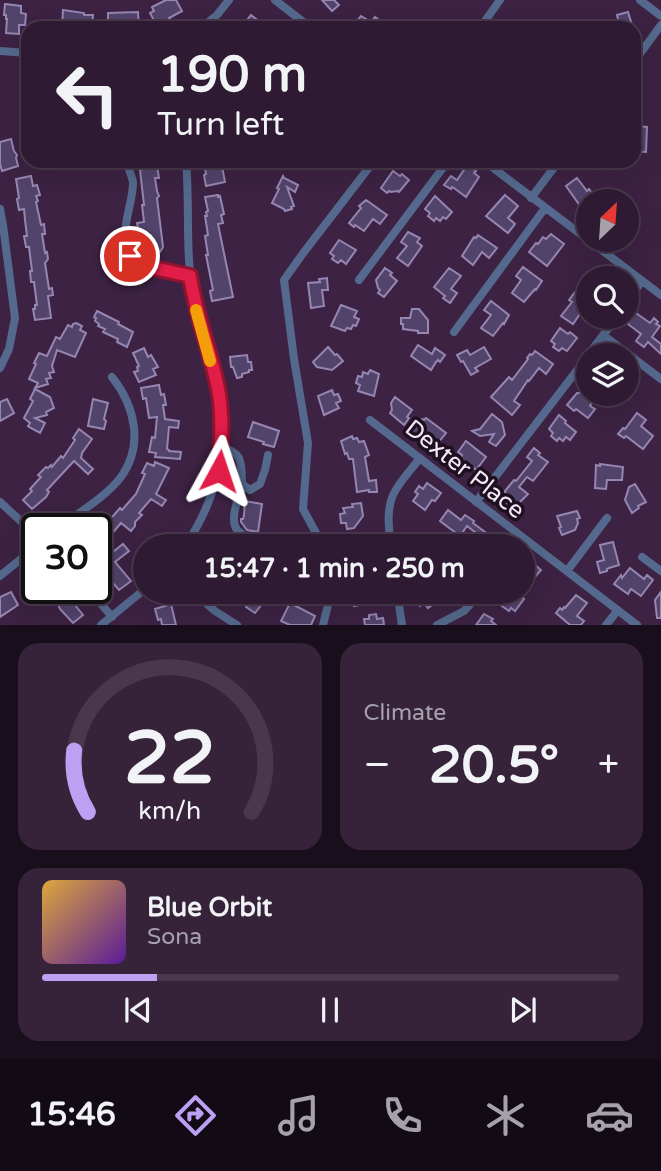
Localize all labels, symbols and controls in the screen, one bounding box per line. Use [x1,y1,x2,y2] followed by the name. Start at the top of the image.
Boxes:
[157,46,307,105] text: 190 m
[42,49,133,140] icon: left
[157,106,284,144] text: Turn left
[576,189,639,252] north arrow
[576,189,639,406] map controls
[100,226,160,286] pin
[111,237,149,275] icon: arrive
[576,266,639,329] button: search
[576,343,639,406] button: layers
[399,414,530,525] street label: Dexter Place
[182,434,256,508] position arrow
[21,513,112,604] speed limit sign: 30
[203,553,465,584] text: 15:47 · 1 min · 250 m
[364,699,446,727] text: Climate
[124,716,215,804] text: 22
[429,734,559,797] text: 20.5°
[364,742,391,788] text: −
[598,742,619,788] text: +
[138,796,201,826] text: km/h
[147,892,272,923] text: Blue Orbit
[147,923,202,951] text: Sona
[119,991,157,1029] icon: previous
[311,991,349,1029] icon: pause
[504,991,542,1029] icon: next
[171,1091,220,1140] icon: directions
[274,1091,323,1140] icon: music
[378,1091,427,1140] icon: phone
[481,1091,530,1140] icon: climate
[585,1091,634,1140] icon: car
[27,1096,116,1134] text: 15:46

